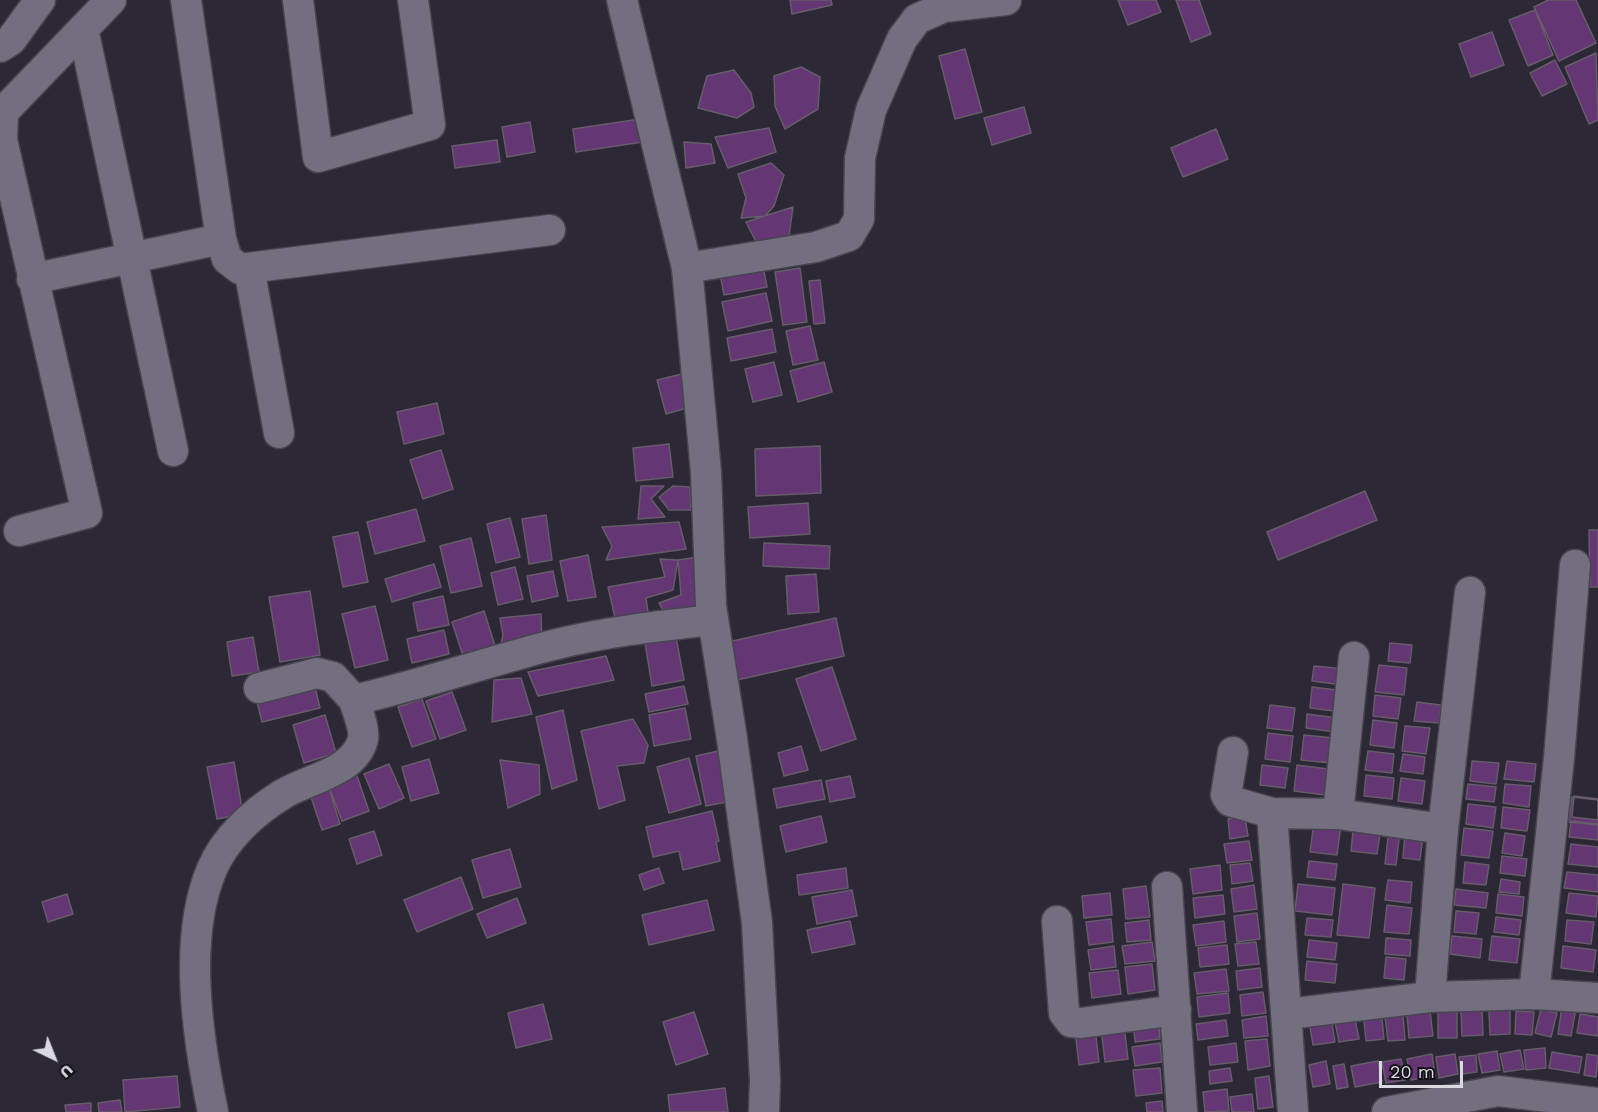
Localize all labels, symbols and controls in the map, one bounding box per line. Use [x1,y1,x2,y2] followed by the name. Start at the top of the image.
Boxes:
[24,1028,84,1088] north arrow
[1382,1049,1466,1087] scale bar
[56,1061,77,1082] text: U
[1390,1061,1435,1082] text: 20 m

